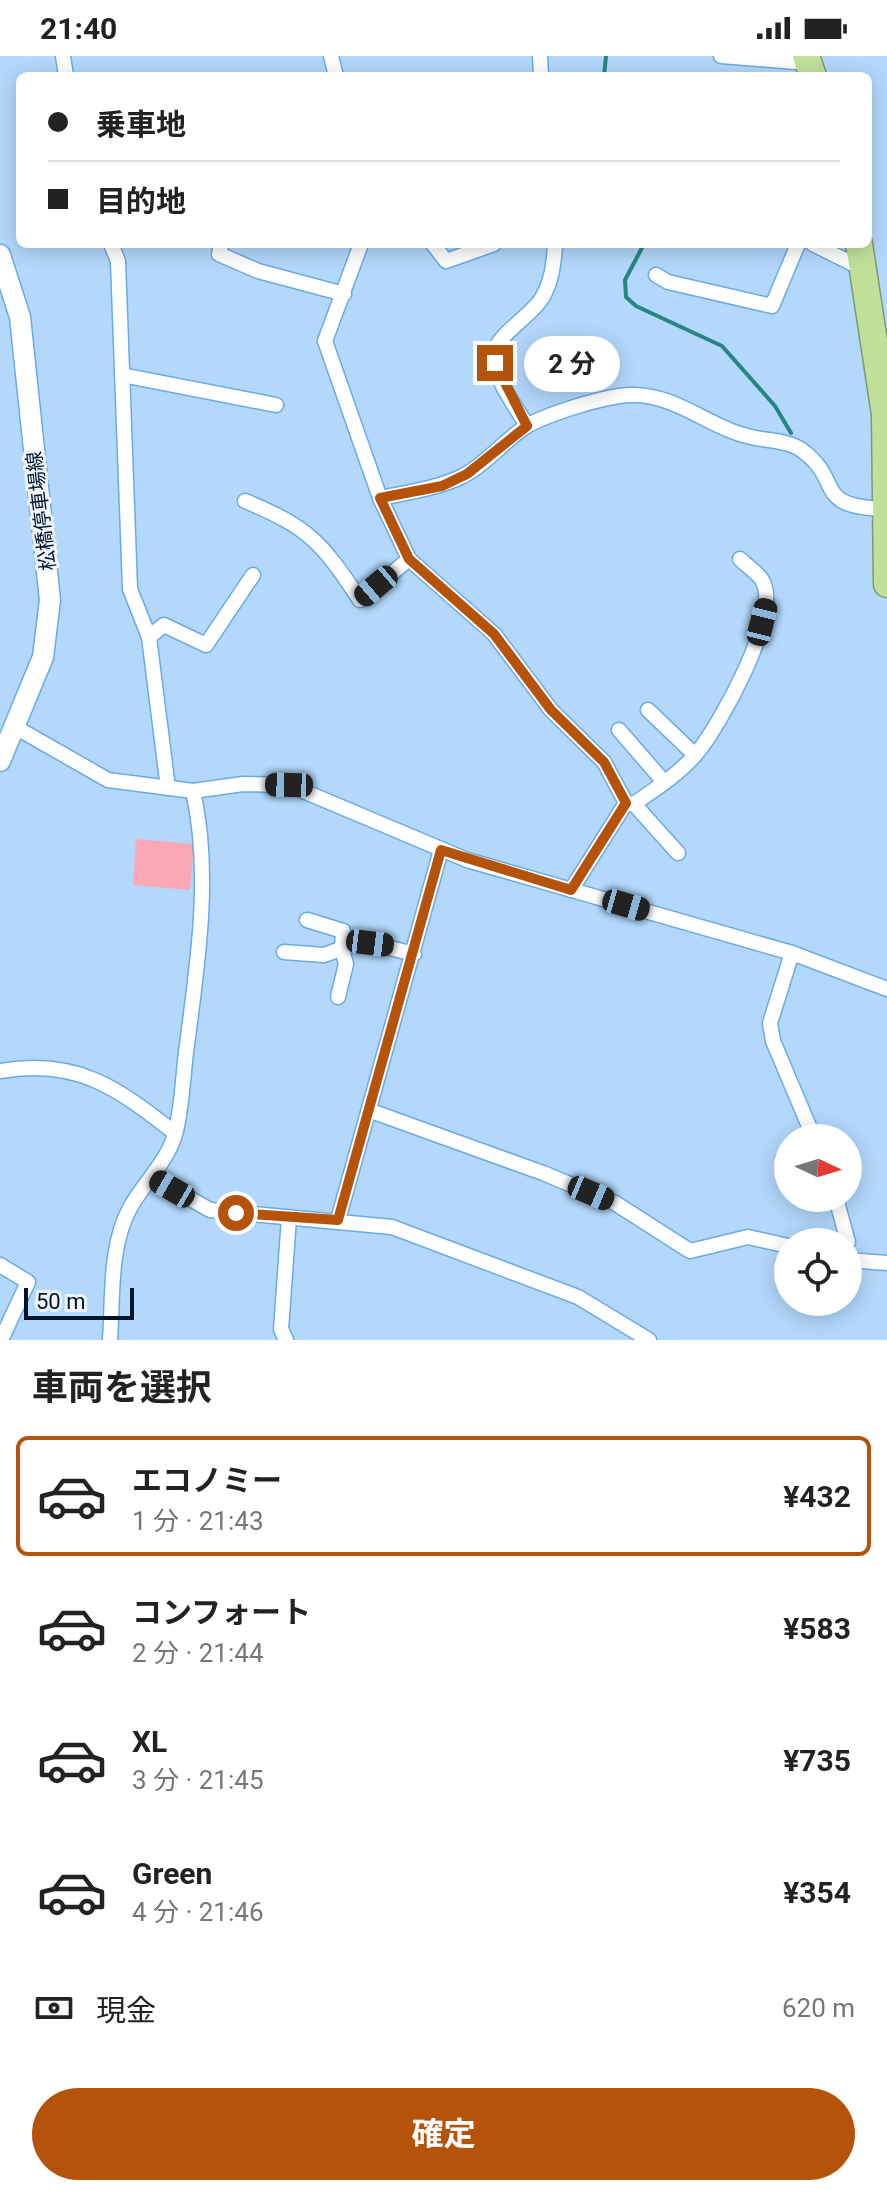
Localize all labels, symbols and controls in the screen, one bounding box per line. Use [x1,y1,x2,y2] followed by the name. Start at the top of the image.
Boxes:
[40,11,117,46] text: 21:40
[96,107,186,142] text: 乗車地
[96,184,186,219] text: 目的地
[523,335,619,391] callout: 2 分
[477,345,513,381] route end
[548,349,596,379] text: 2 分
[22,450,60,572] street label: 松橋停車場線
[350,561,402,611] car
[745,596,779,648] car
[265,773,313,797] car
[600,887,652,923] car
[345,928,395,958] car
[774,1124,862,1212] north arrow
[774,1124,862,1316] map controls
[145,1167,199,1211] car
[564,1173,618,1213] car
[218,1195,254,1231] route start
[774,1228,862,1316] button: locate
[24,1284,134,1320] scale bar
[36,1289,85,1314] text: 50 m
[32,1367,212,1409] text: 車両を選択
[36,1460,108,1532] icon: car
[132,1463,282,1498] text: エコノミー
[783,1479,851,1514] text: ¥432
[132,1506,264,1536] text: 1 分 · 21:43
[36,1592,108,1664] icon: car
[132,1595,311,1630] text: コンフォート
[783,1611,851,1646] text: ¥583
[132,1638,264,1668] text: 2 分 · 21:44
[36,1724,108,1796] icon: car
[132,1724,167,1759] text: XL
[783,1743,851,1778] text: ¥735
[132,1765,264,1795] text: 3 分 · 21:45
[36,1856,108,1928] icon: car
[132,1856,212,1891] text: Green
[783,1875,851,1910] text: ¥354
[132,1897,264,1927] text: 4 分 · 21:46
[32,1986,76,2030] icon: cash
[96,1993,156,2028] text: 現金
[782,1993,855,2023] text: 620 m
[32,2088,855,2180] button: 確定

